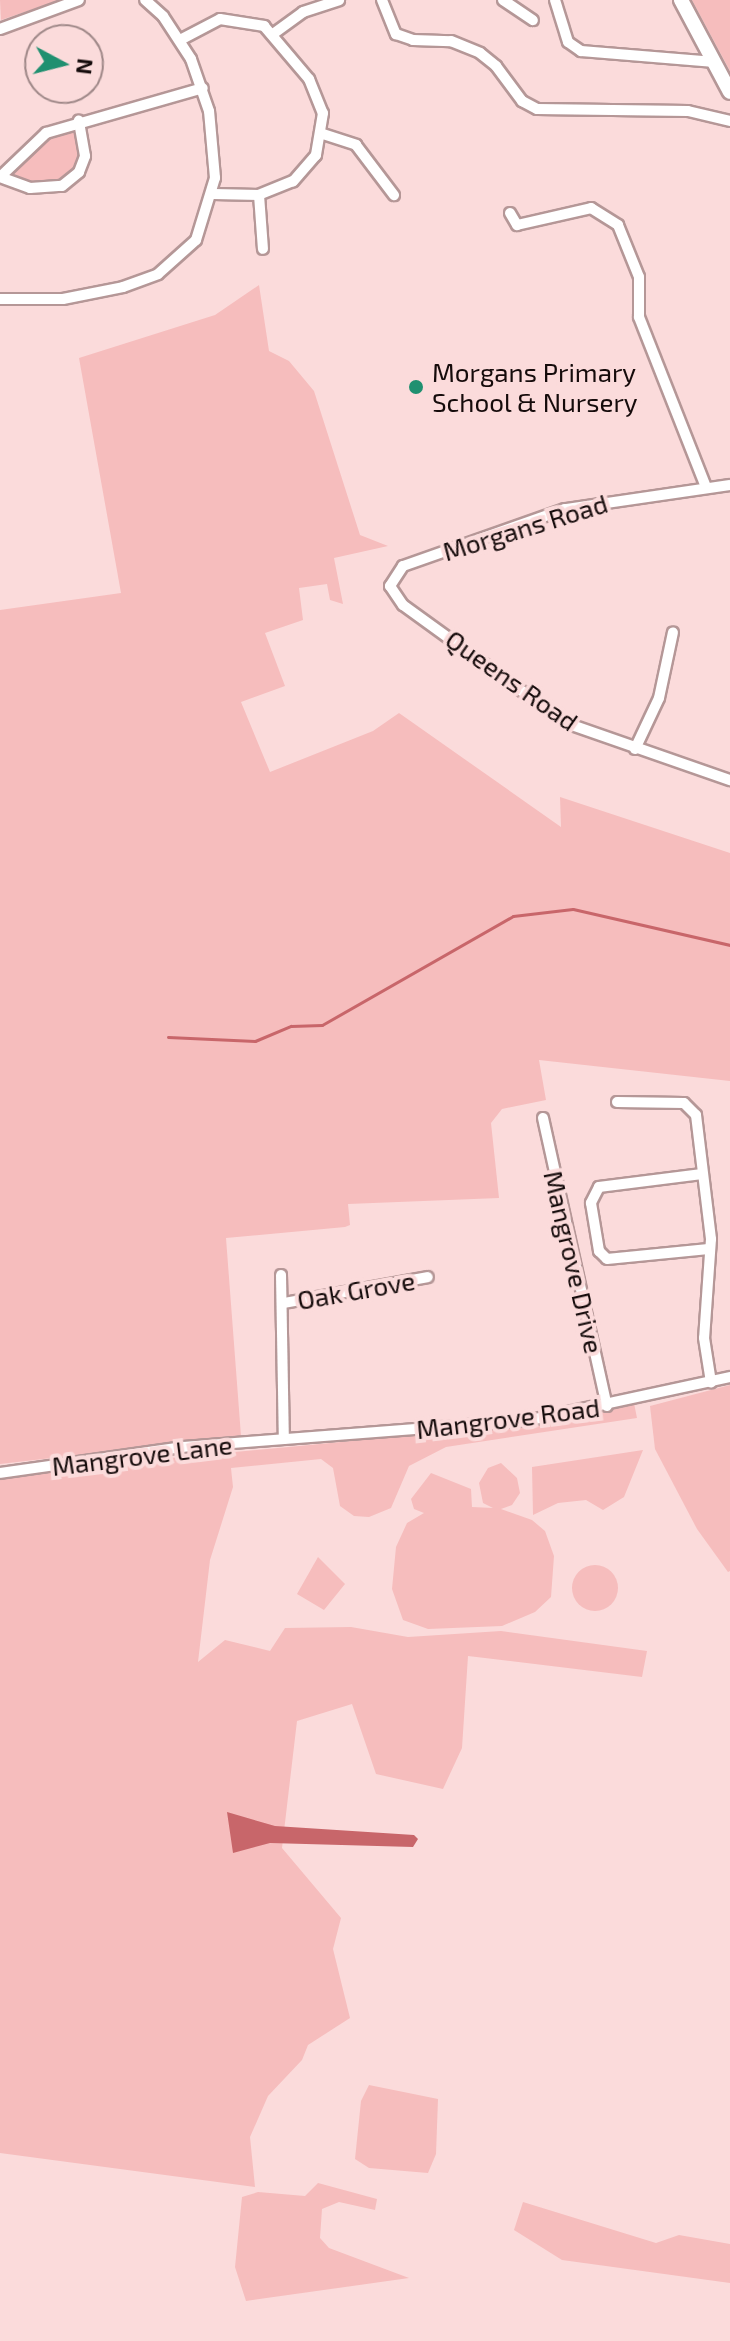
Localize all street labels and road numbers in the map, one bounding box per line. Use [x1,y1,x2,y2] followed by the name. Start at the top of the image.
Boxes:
[439,487,611,567] street label: Morgans Road
[440,623,584,737] street label: Queens Road
[538,1168,610,1356] street label: Mangrove Drive
[295,1264,417,1316] street label: Oak Grove
[414,1391,602,1445] street label: Mangrove Road
[50,1428,234,1482] street label: Mangrove Lane

